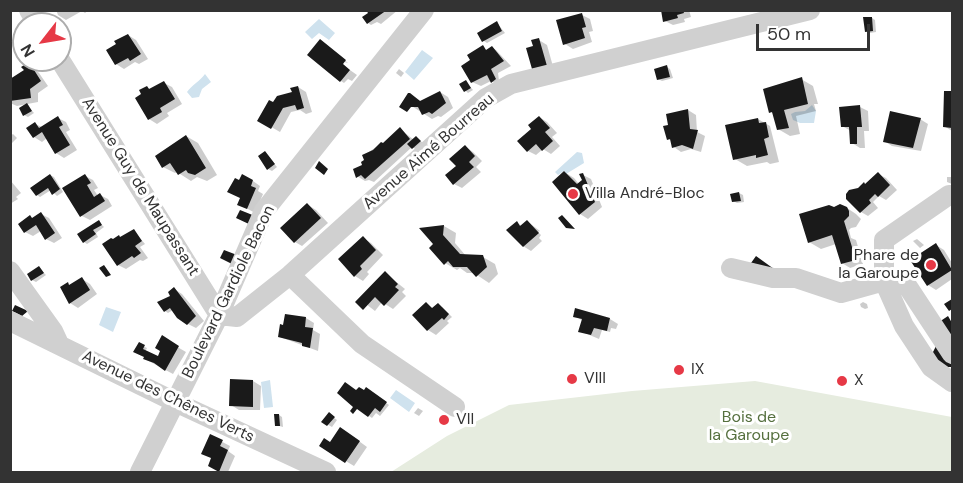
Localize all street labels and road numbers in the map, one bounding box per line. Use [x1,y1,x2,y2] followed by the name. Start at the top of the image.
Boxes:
[359,90,499,214] street label: Avenue Aimé Bourreau
[77,94,203,280] street label: Avenue Guy de Maupassant
[179,202,279,382] street label: Boulevard Gardiole Bacon
[79,347,257,447] street label: Avenue des Chênes Verts

